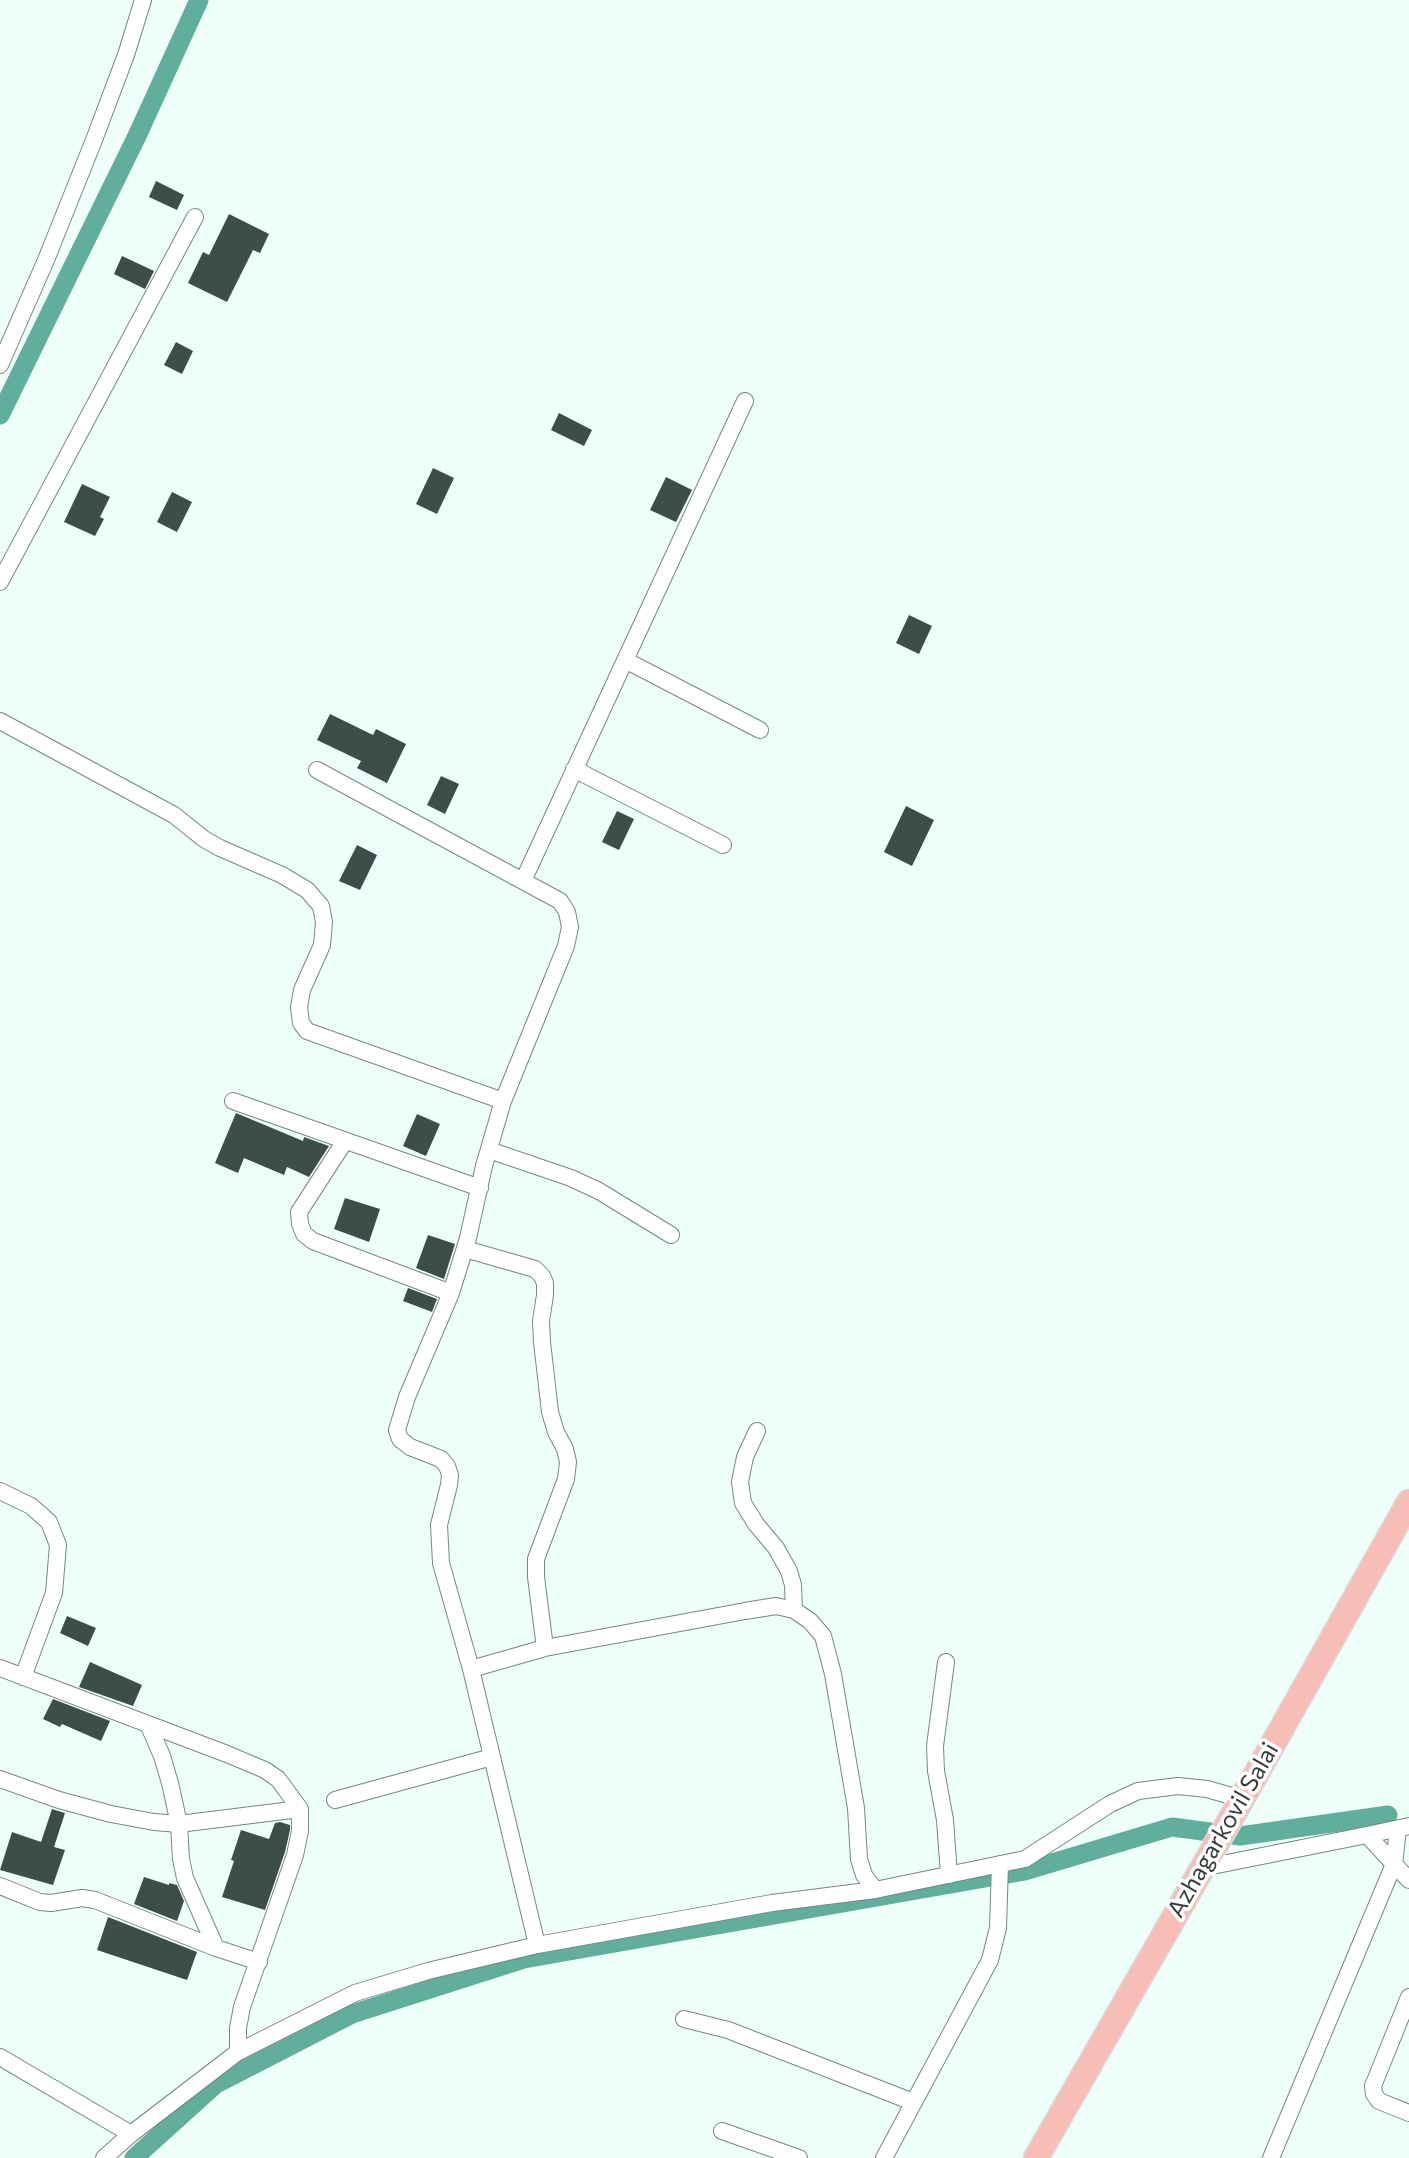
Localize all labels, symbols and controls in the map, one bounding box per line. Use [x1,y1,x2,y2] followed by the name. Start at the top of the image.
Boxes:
[1161,1738,1285,1922] street label: Azhagarkovil Salai

